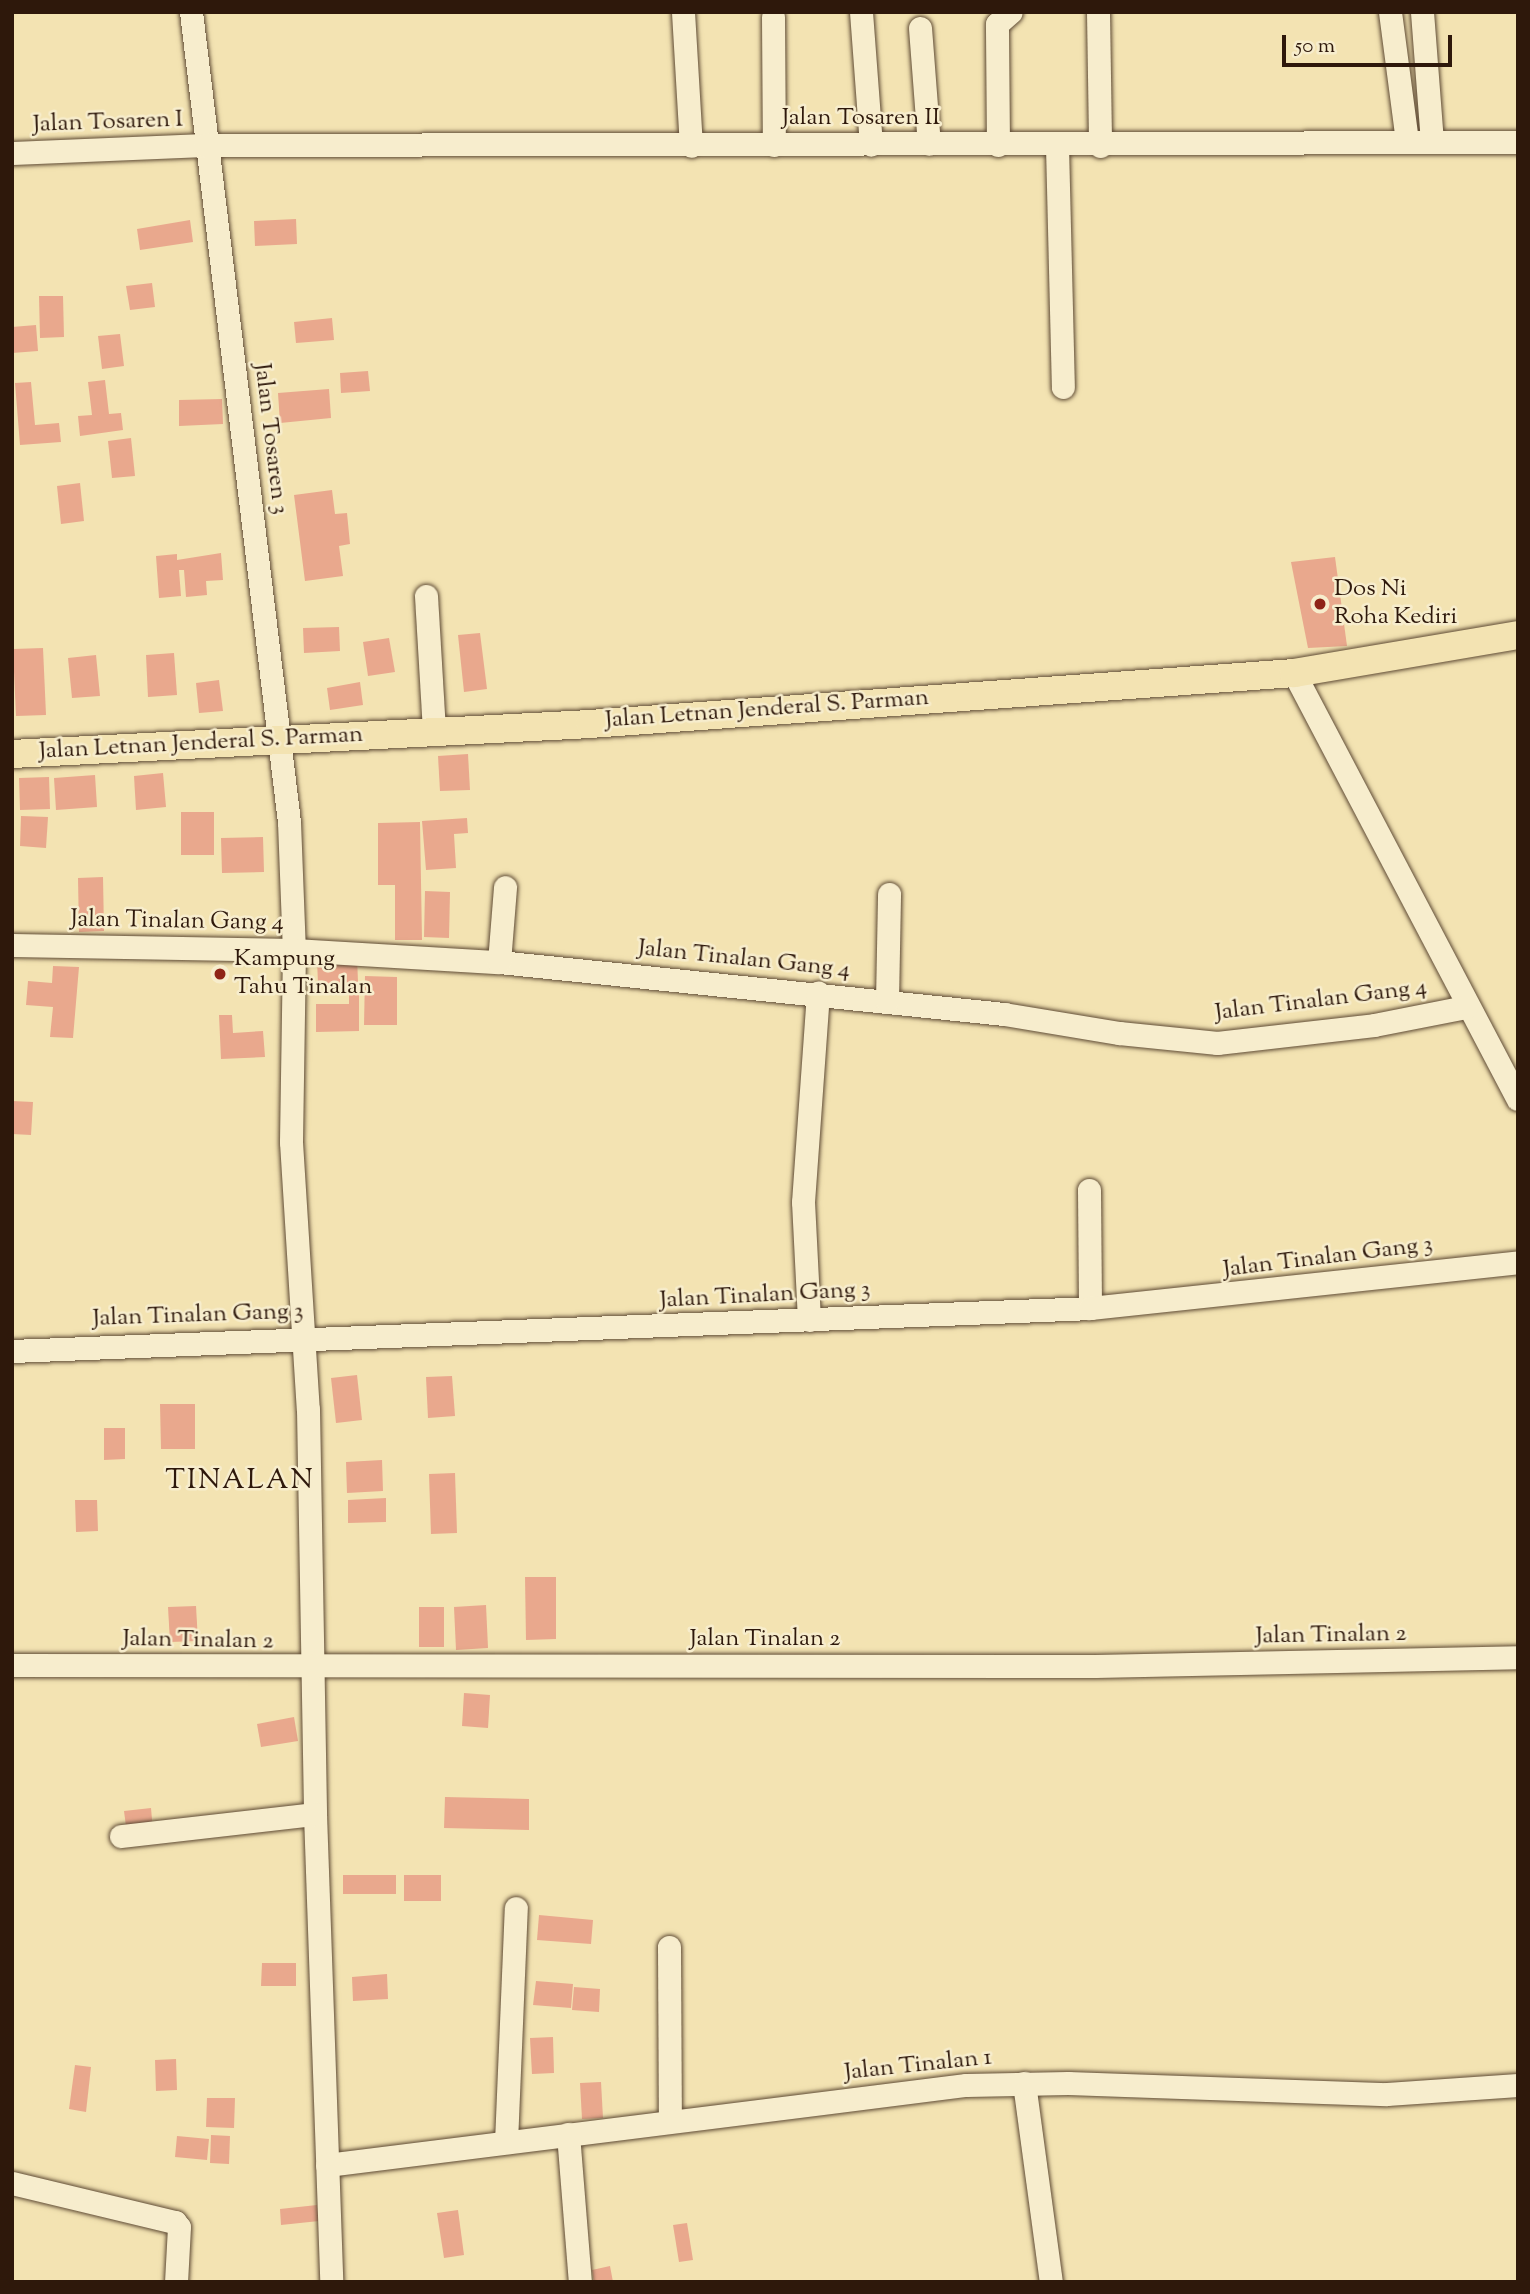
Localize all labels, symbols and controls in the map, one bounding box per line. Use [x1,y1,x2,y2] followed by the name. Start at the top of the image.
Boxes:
[1285,21,1455,65] scale bar
[1295,32,1335,62] text: 50 m
[782,105,940,133] street label: Jalan Tosaren II
[32,106,184,140] street label: Jalan Tosaren I
[246,362,294,516] street label: Jalan Tosaren 3
[1334,576,1457,632] place label: Dos Ni Roha Kediri
[1312,596,1328,612] marker: Dos Ni Roha Kediri
[604,684,930,736] street label: Jalan Letnan Jenderal S. Parman
[38,721,364,767] street label: Jalan Letnan Jenderal S. Parman
[70,906,284,938] street label: Jalan Tinalan Gang 4
[636,935,852,985] street label: Jalan Tinalan Gang 4
[234,946,372,1002] place label: Kampung Tahu Tinalan
[212,966,228,982] marker: Kampung Tahu Tinalan
[1213,974,1429,1028] street label: Jalan Tinalan Gang 4
[1222,1231,1434,1285] street label: Jalan Tinalan Gang 3
[659,1276,871,1316] street label: Jalan Tinalan Gang 3
[92,1298,304,1334] street label: Jalan Tinalan Gang 3
[166,1464,314,1498] district label: TINALAN
[1255,1620,1407,1652] street label: Jalan Tinalan 2
[122,1625,274,1657] street label: Jalan Tinalan 2
[689,1626,841,1654] street label: Jalan Tinalan 2
[843,2044,993,2088] street label: Jalan Tinalan 1

